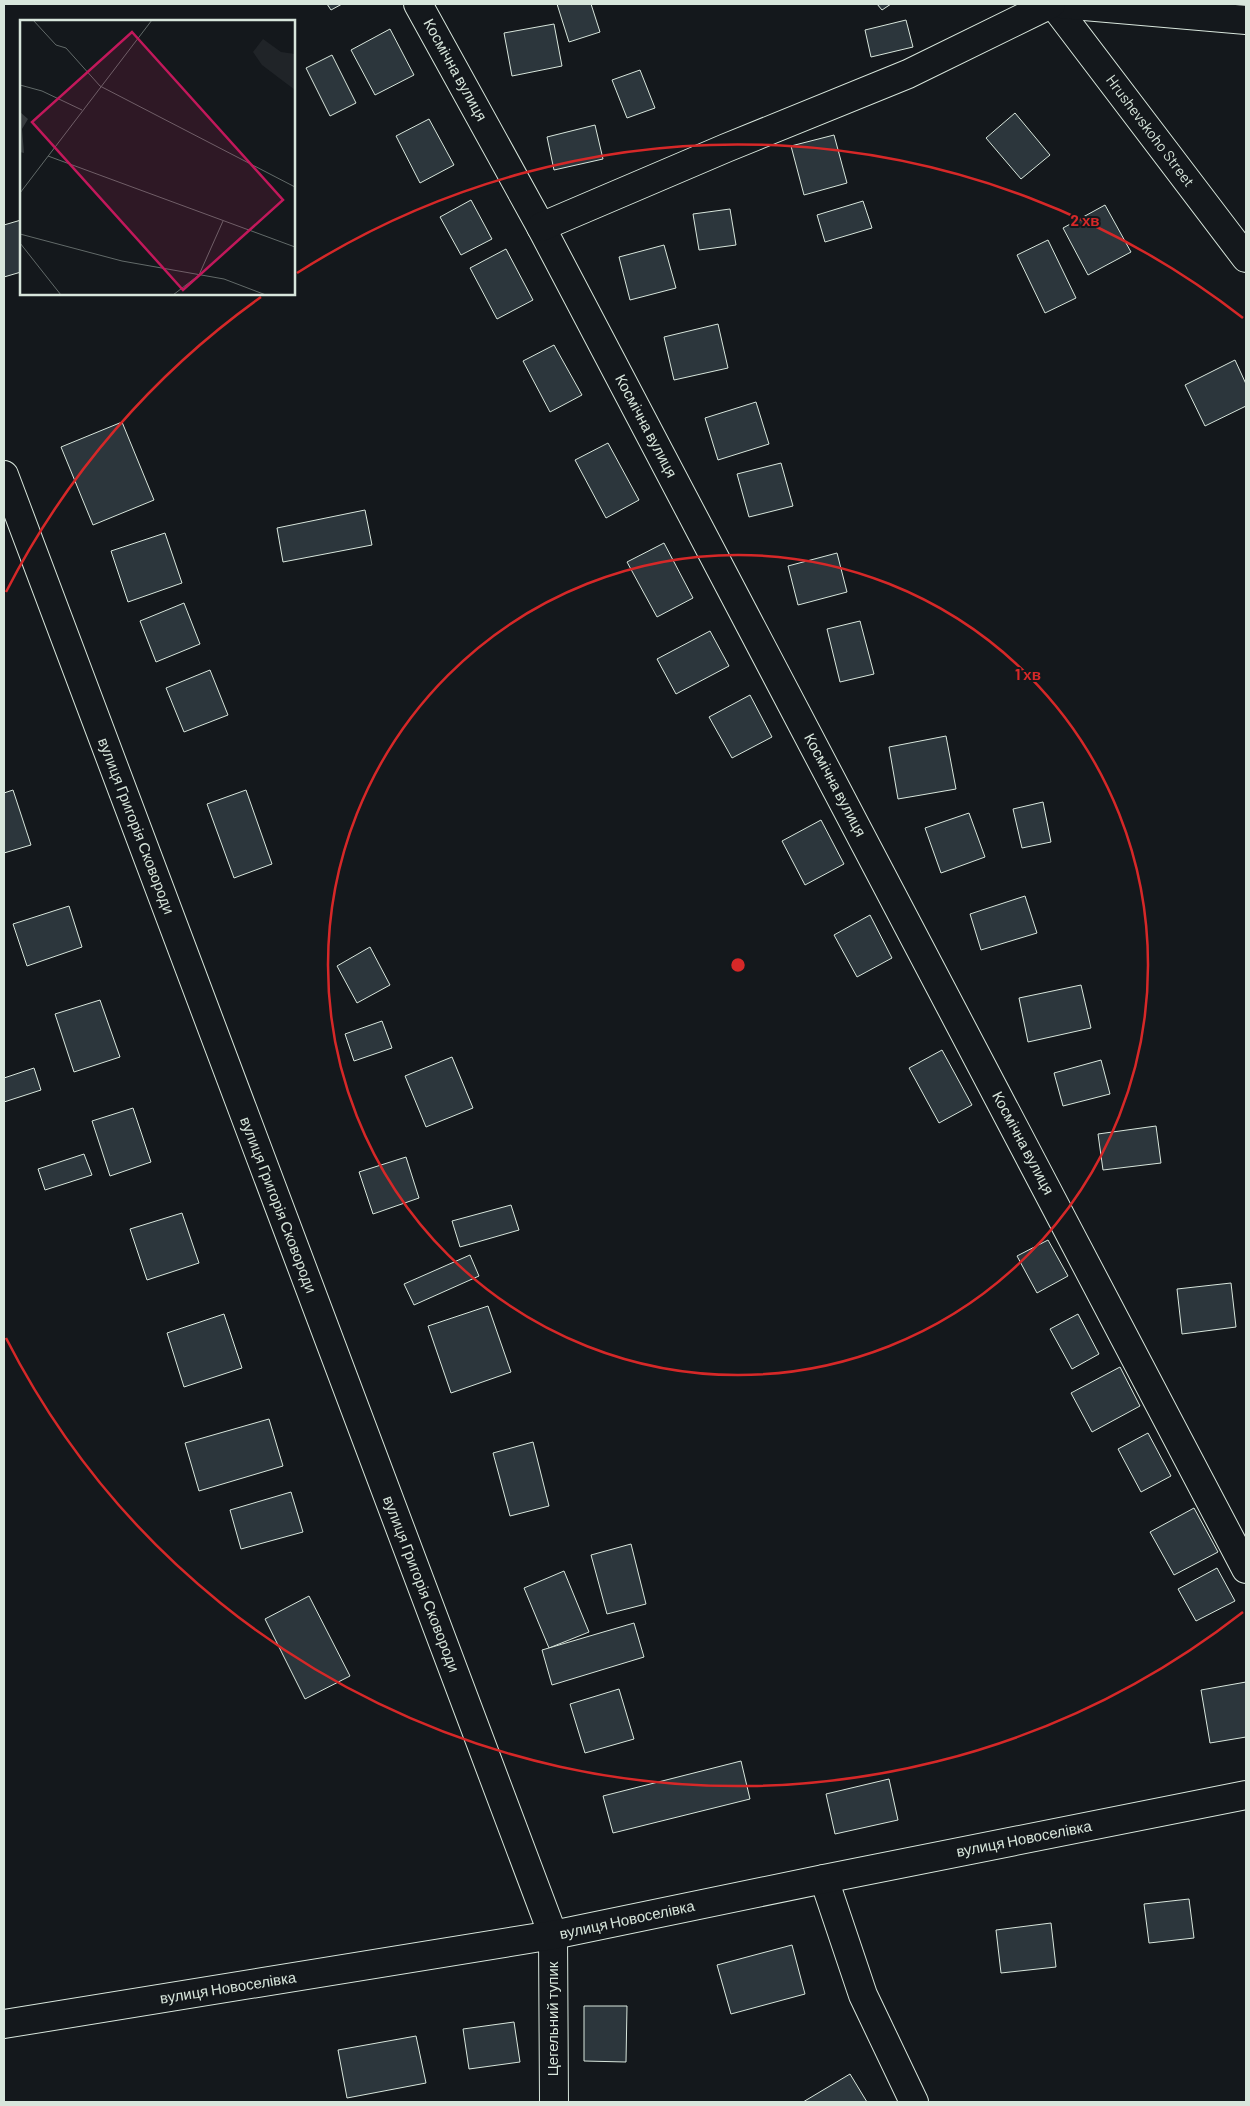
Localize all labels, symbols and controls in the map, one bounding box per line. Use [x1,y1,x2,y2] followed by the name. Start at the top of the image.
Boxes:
[420,15,491,124] street label: Космічна вулиця
[20,20,295,295] inset map
[1103,71,1199,190] street label: Hrushevskoho Street
[1071,211,1099,229] text: 2 хв
[612,371,682,480] street label: Космічна вулиця
[1015,665,1041,683] text: 1 хв
[801,730,871,839] street label: Космічна вулиця
[95,735,179,916] street label: вулиця Григорія Сковороди
[729,956,747,974] centre of rings
[989,1088,1059,1197] street label: Космічна вулиця
[237,1114,321,1295] street label: вулиця Григорія Сковороди
[380,1493,464,1674] street label: вулиця Григорія Сковороди
[955,1816,1094,1860] street label: вулиця Новоселівка
[558,1896,697,1942] street label: вулиця Новоселівка
[543,1961,561,2076] street label: Цегельний тупик
[158,1967,298,2007] street label: вулиця Новоселівка

